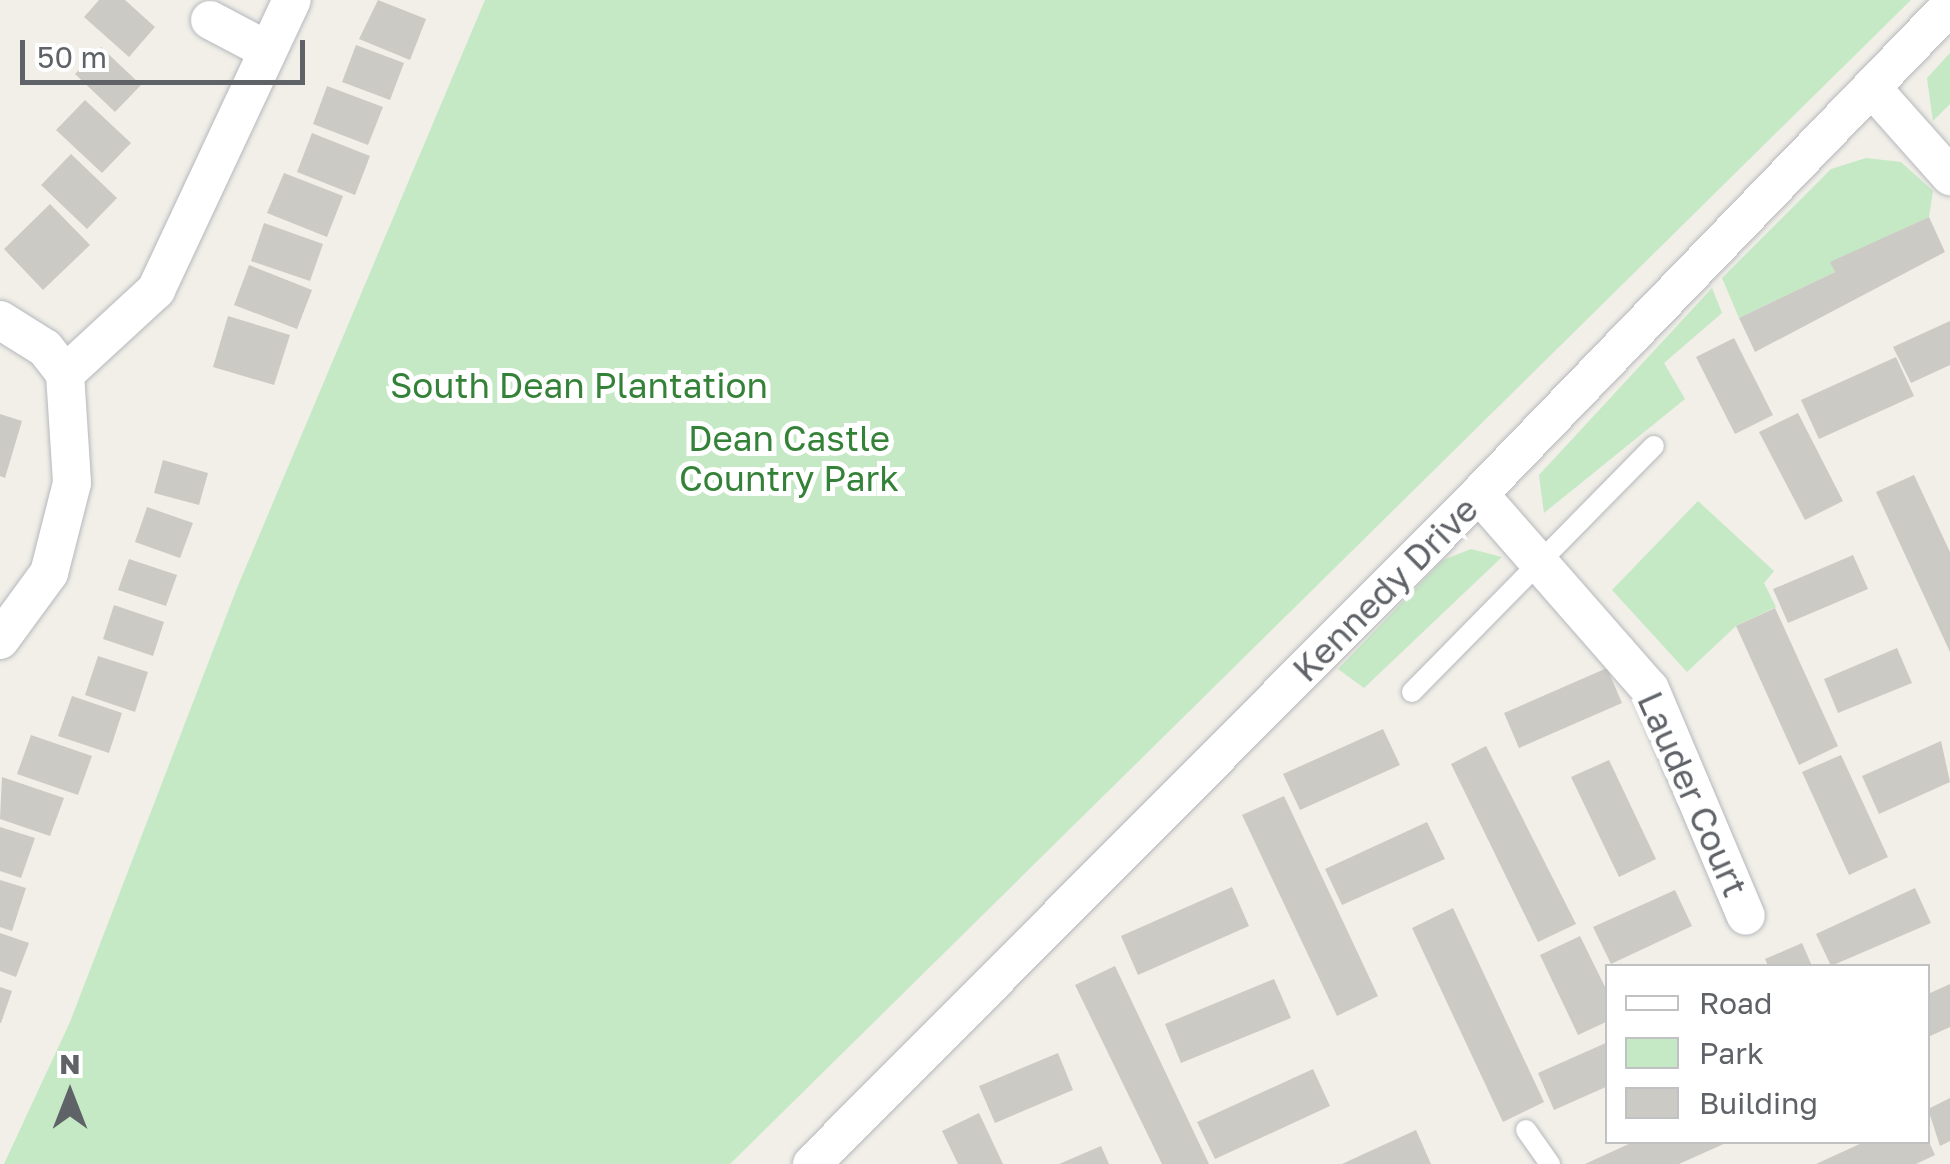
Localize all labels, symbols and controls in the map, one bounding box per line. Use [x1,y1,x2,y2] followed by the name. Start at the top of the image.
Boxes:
[25,20,310,82] scale bar
[37,39,107,75] text: 50 m
[390,364,768,406] park label: South Dean Plantation
[679,417,899,499] park label: Dean Castle Country Park
[1284,488,1486,690] street label: Kennedy Drive
[1629,685,1757,903] street label: Lauder Court
[1605,964,1930,1144] legend
[1699,985,1773,1021] text: Road
[1699,1035,1764,1071] text: Park
[20,1044,120,1144] north arrow
[59,1047,81,1080] text: N
[1699,1085,1818,1121] text: Building

